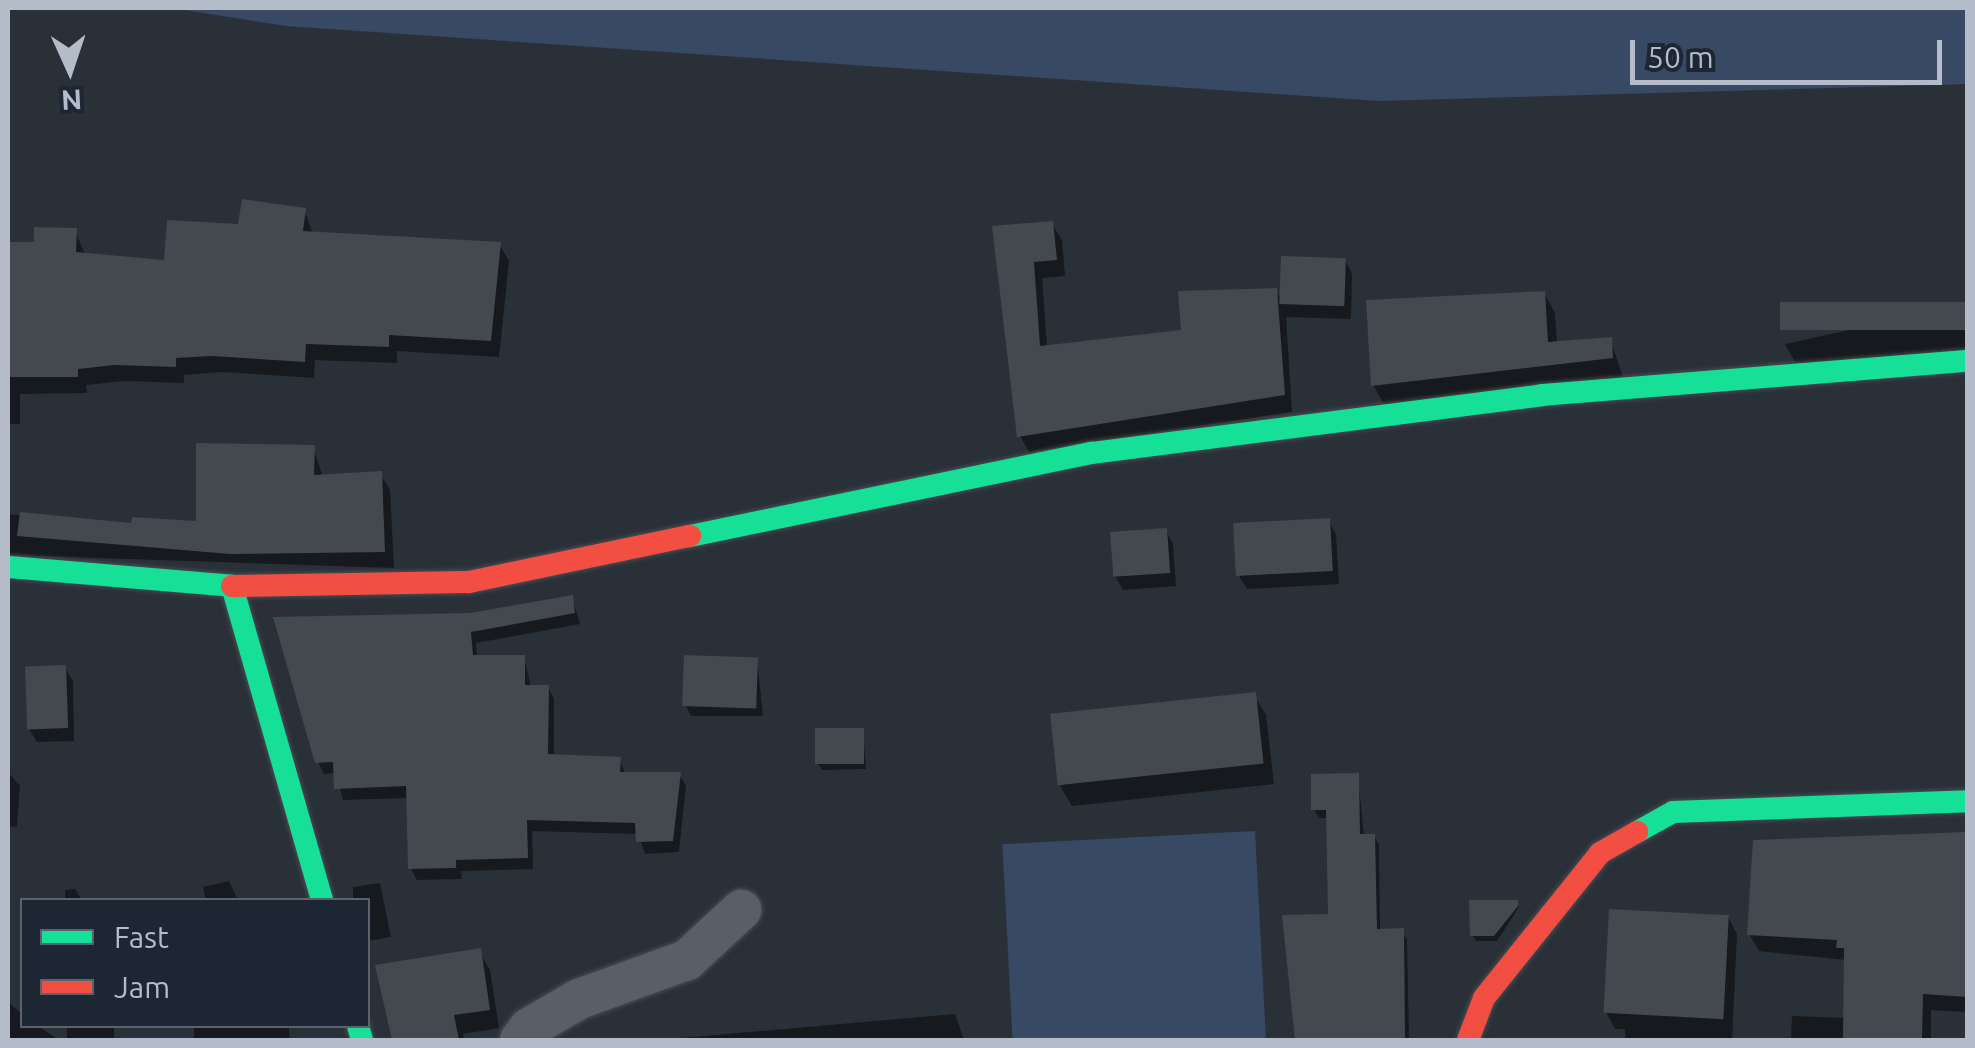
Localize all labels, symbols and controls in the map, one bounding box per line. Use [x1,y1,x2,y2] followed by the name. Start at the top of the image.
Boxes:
[20,20,120,120] north arrow
[1635,20,1948,82] scale bar
[1647,40,1714,74] text: 50 m
[60,84,83,116] text: N
[20,898,370,1028] legend
[114,920,169,954] text: Fast
[114,970,170,1004] text: Jam

